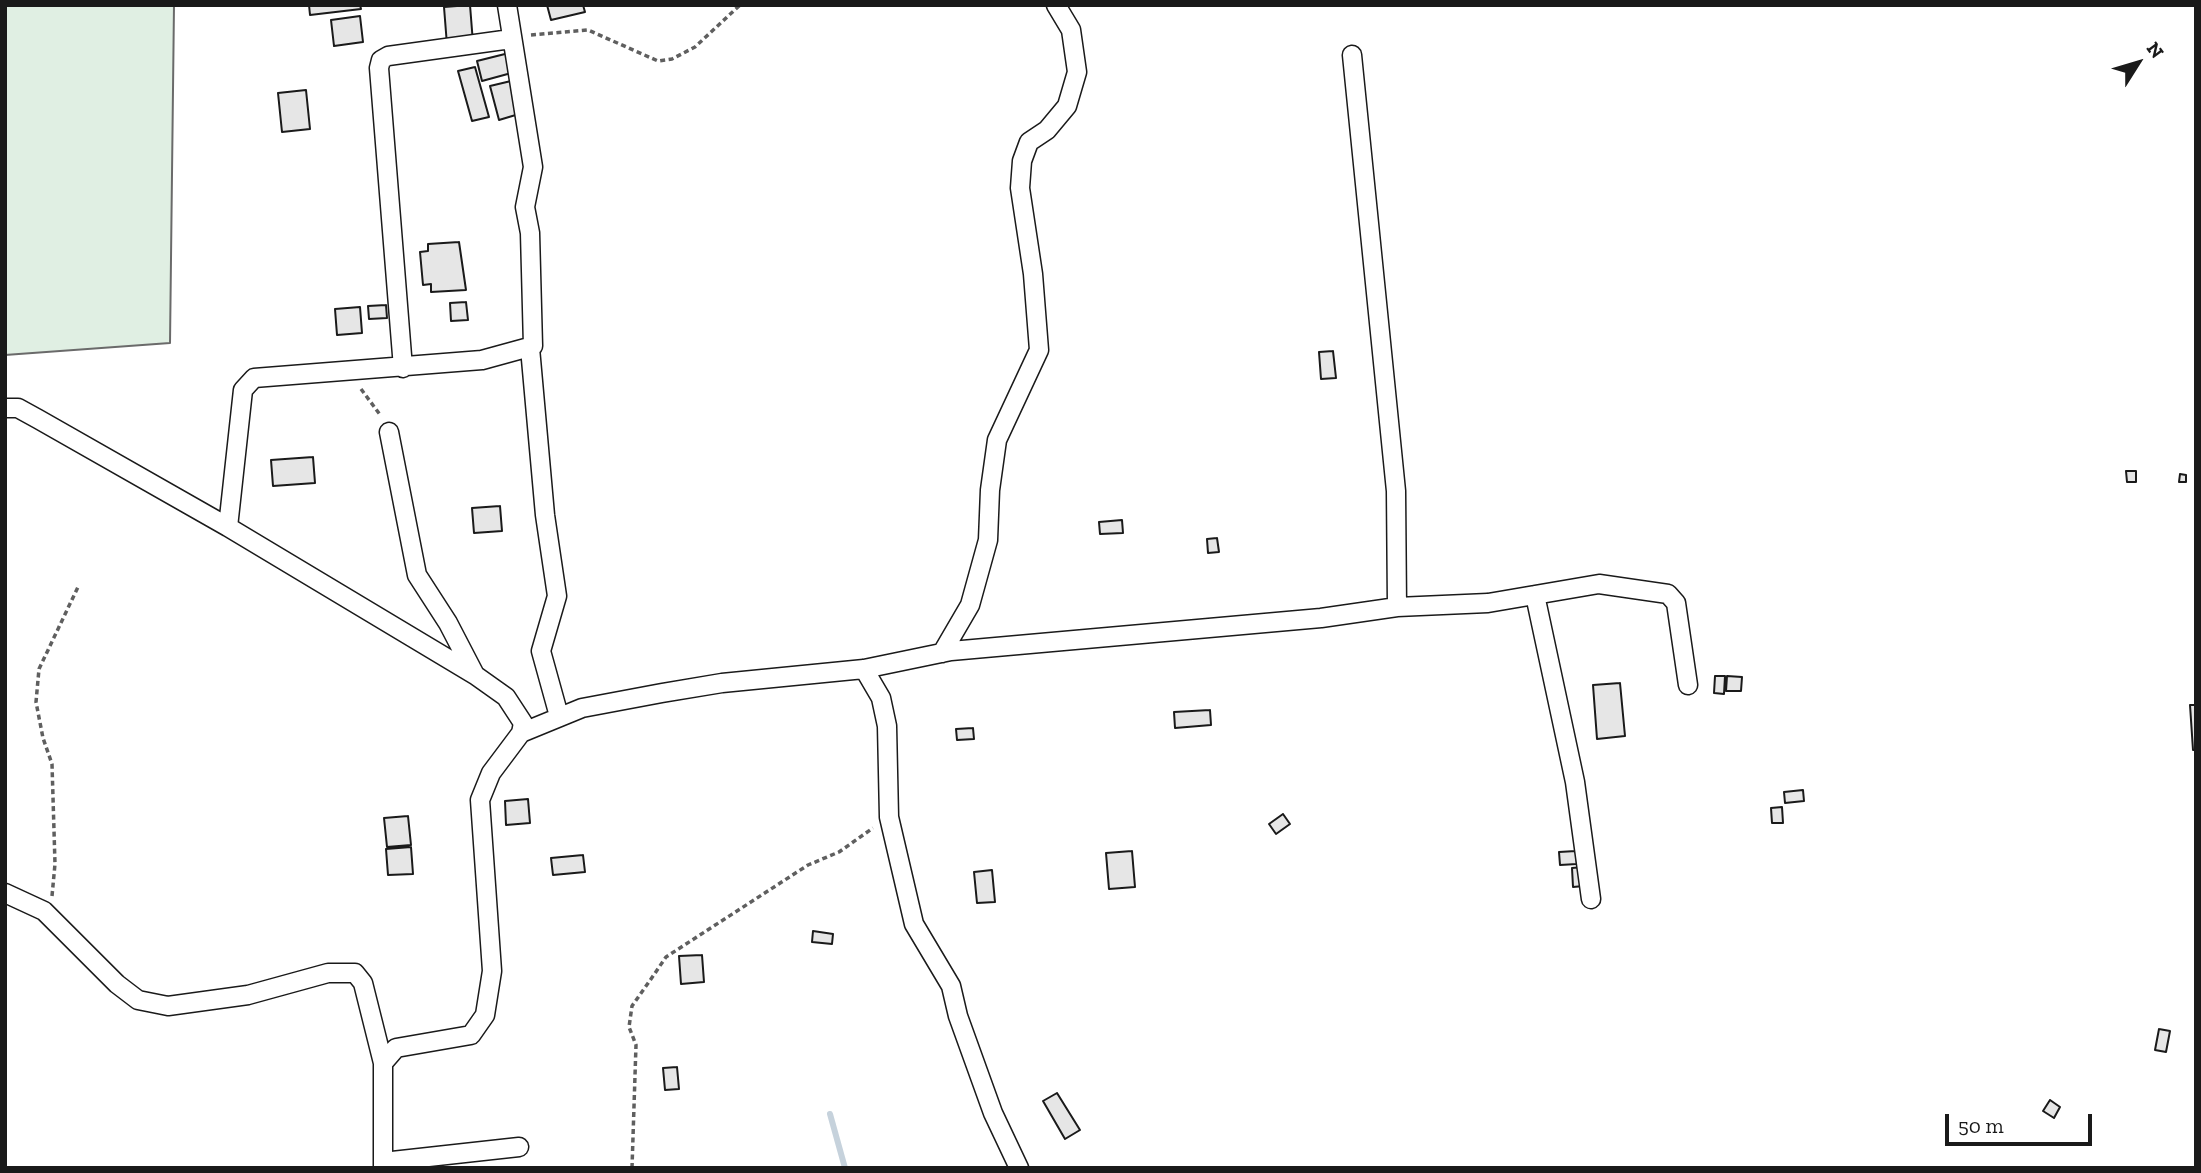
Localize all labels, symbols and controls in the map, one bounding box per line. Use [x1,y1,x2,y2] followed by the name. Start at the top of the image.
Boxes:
[2103,28,2173,98] north arrow
[2142,37,2169,63] text: N
[1949,1100,2096,1144] scale bar
[1958,1113,2004,1138] text: 50 m

